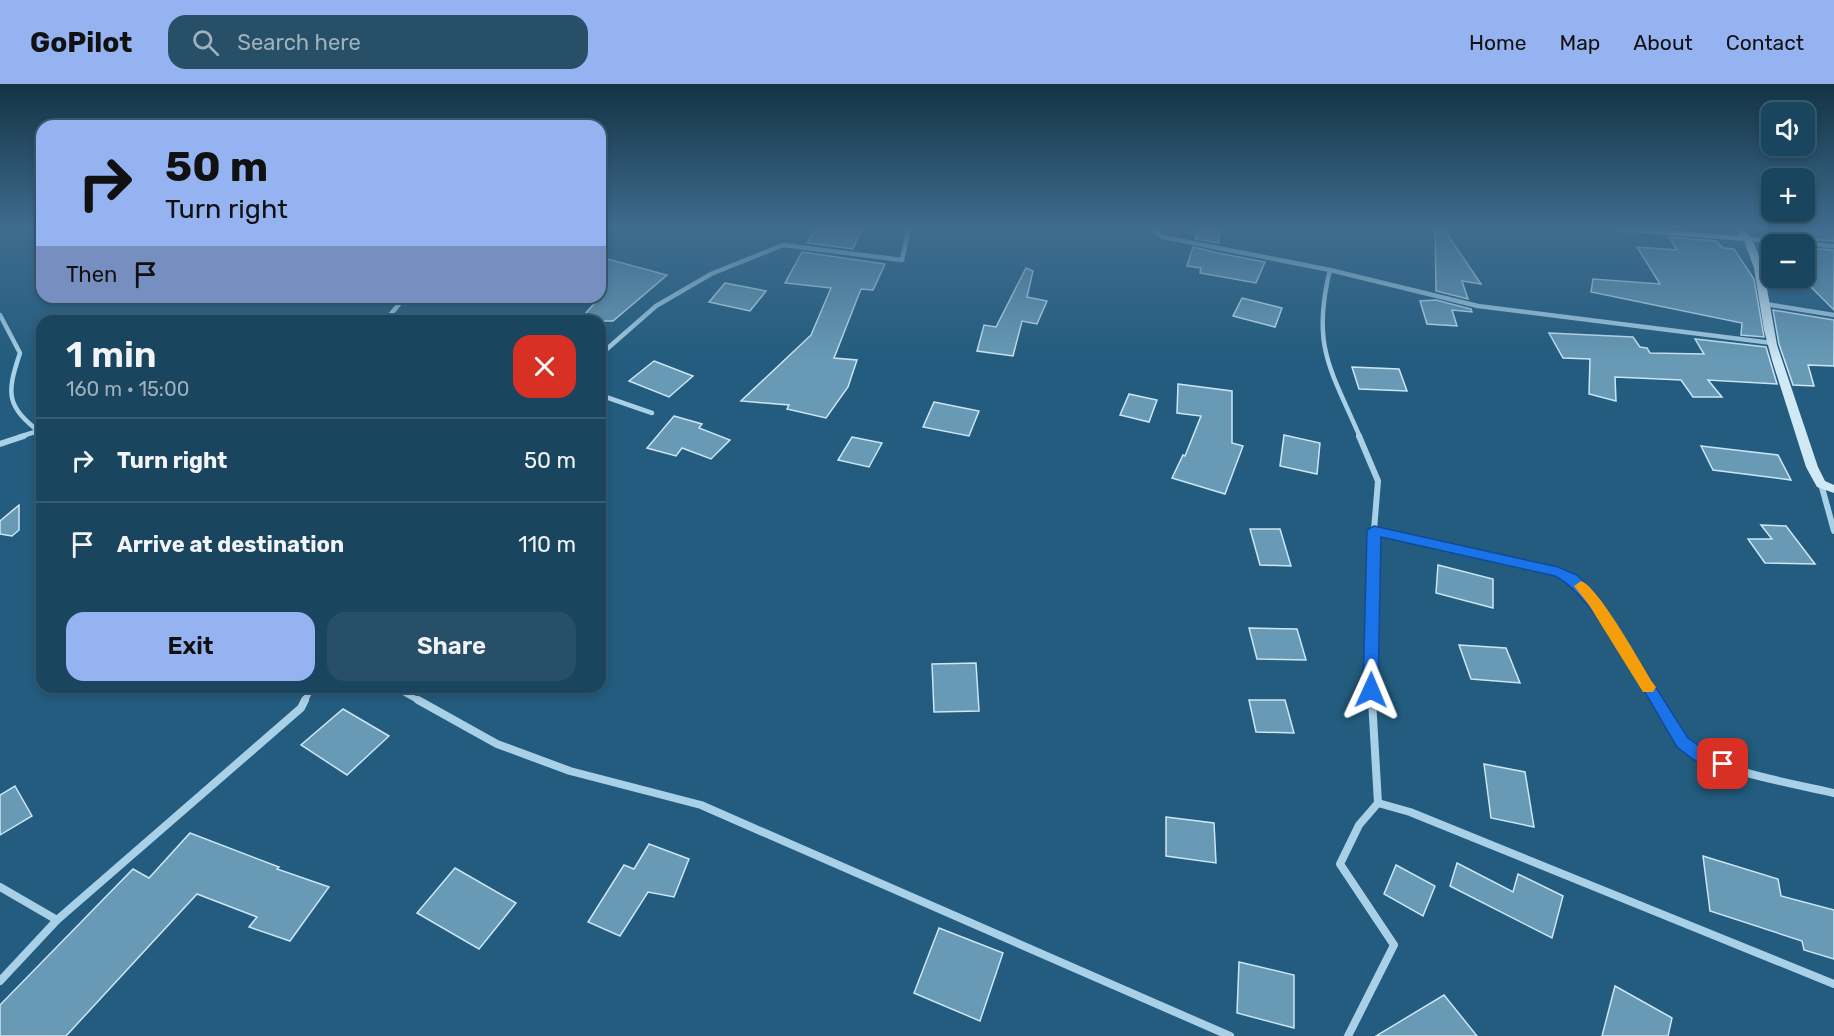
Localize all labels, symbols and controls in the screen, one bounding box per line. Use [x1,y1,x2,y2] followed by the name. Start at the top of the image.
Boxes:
[168,15,588,69] search box
[30,26,132,59] text: GoPilot
[189,26,222,59] icon: search
[237,29,361,56] text: Search here
[1469,30,1526,55] text: Home
[1559,30,1600,55] text: Map
[1633,30,1693,55] text: About
[1726,30,1804,55] text: Contact
[1761,102,1815,288] map controls
[1761,102,1815,156] button: sound
[165,142,268,192] text: 50 m
[66,144,144,222] icon: right
[1761,168,1815,222] button: +
[165,193,288,225] text: Turn right
[1761,234,1815,288] button: −
[129,258,162,291] icon: arrive
[66,261,117,288] text: Then
[66,333,157,376] text: 1 min
[513,335,576,398] button: close
[66,377,189,401] text: 160 m · 15:00
[66,444,99,477] icon: right
[117,447,227,474] text: Turn right
[524,447,576,474] text: 50 m
[66,528,99,561] icon: arrive
[117,531,344,558] text: Arrive at destination
[518,531,576,558] text: 110 m
[66,612,315,681] button: Exit
[327,612,576,681] button: Share
[1339,658,1403,722] position arrow
[1697,738,1748,789] pin
[1706,747,1739,780] icon: arrive

